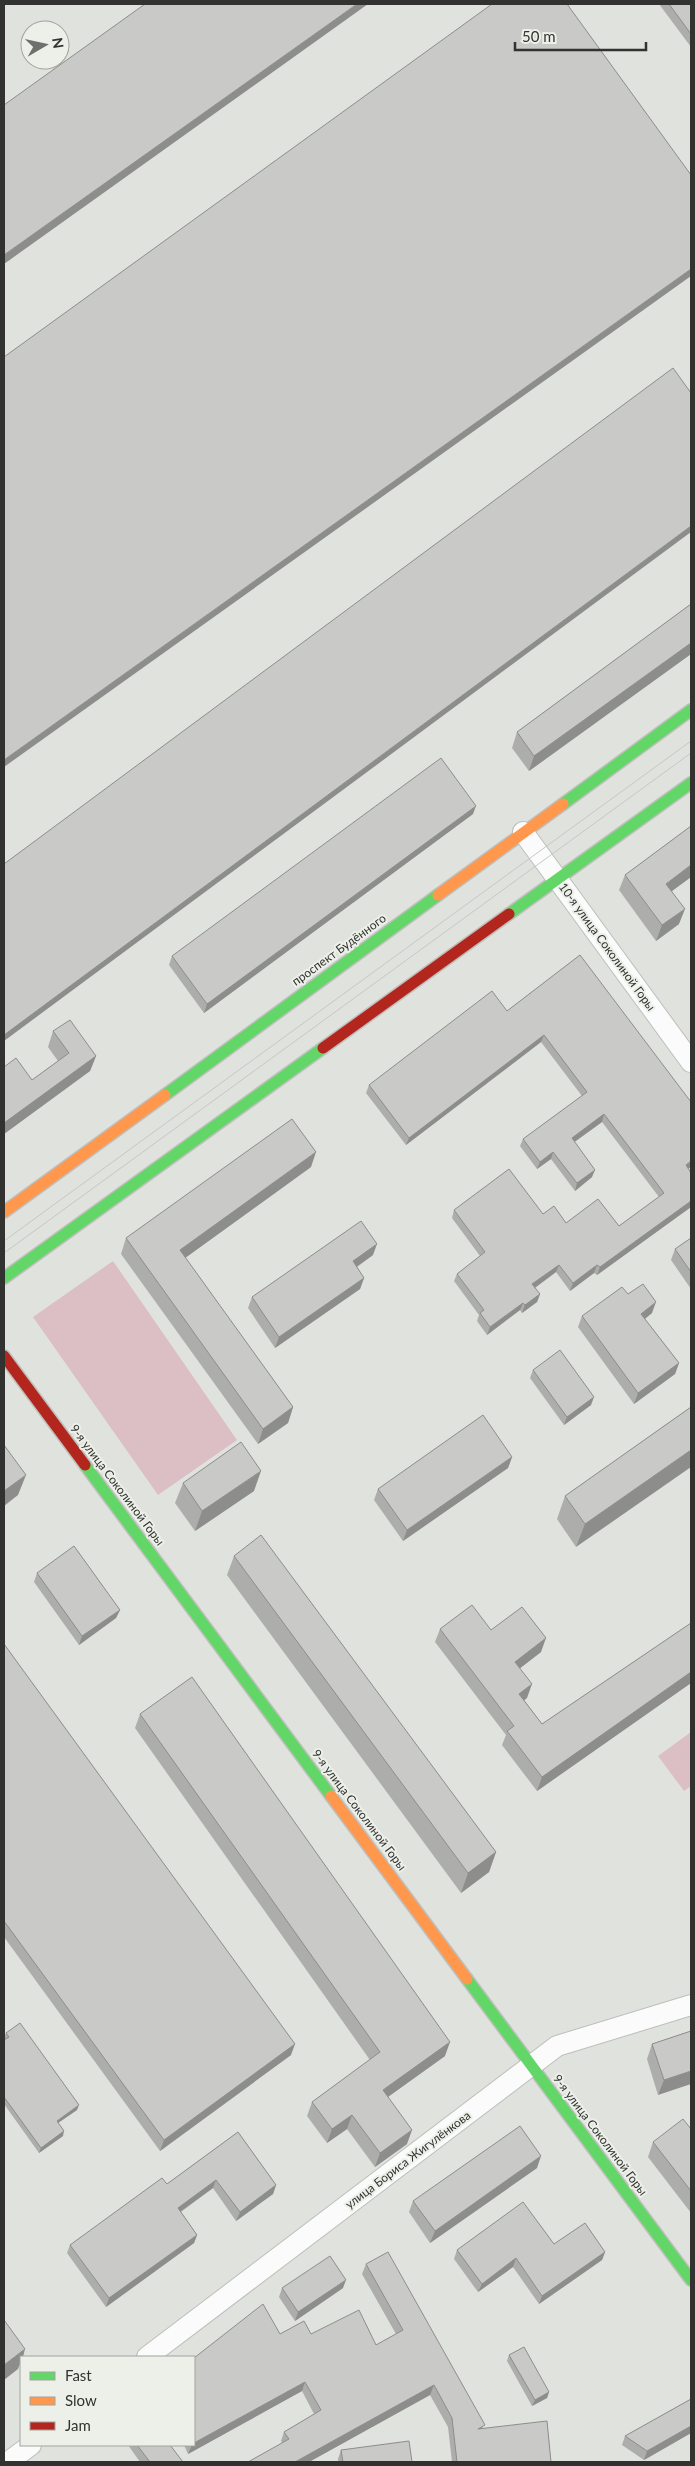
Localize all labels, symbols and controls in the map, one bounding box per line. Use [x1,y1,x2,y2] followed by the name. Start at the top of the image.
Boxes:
[20,20,70,70] north arrow
[515,20,646,52] scale bar
[522,27,556,45] text: 50 m
[49,36,68,50] text: N
[556,880,659,1014] street label: 10-я улица Соколиной Горы
[289,910,389,989] street label: проспект Будённого
[67,1421,168,1548] street label: 9-я улица Соколиной Горы
[309,1746,410,1873] street label: 9-я улица Соколиной Горы
[550,2071,651,2198] street label: 9-я улица Соколиной Горы
[342,2108,473,2212] street label: улица Бориса Жигулёнкова
[20,2356,195,2446] legend
[65,2366,92,2384] text: Fast
[65,2391,97,2409] text: Slow
[65,2416,91,2434] text: Jam

